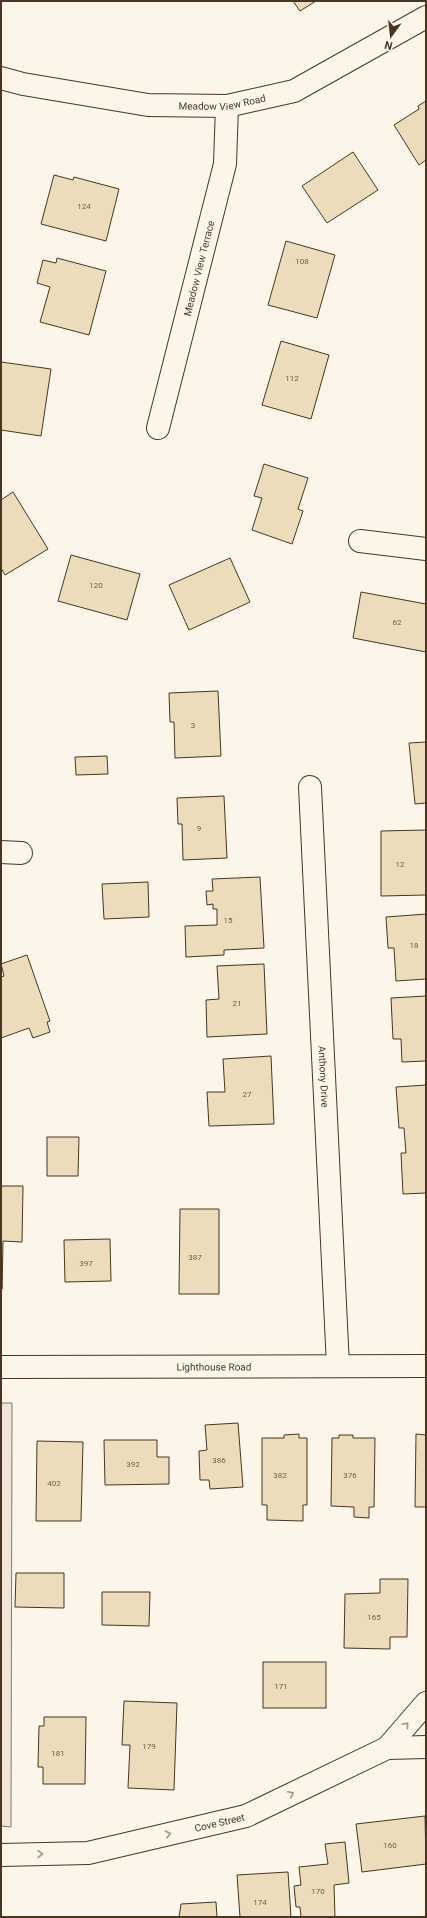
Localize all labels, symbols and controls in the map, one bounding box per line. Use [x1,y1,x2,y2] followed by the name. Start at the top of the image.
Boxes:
[371,16,411,56] north arrow
[383,38,394,52] text: N
[178,93,267,112] street label: Meadow View Road
[77,202,91,211] house number: 124
[182,219,216,317] street label: Meadow View Terrace
[295,257,309,266] house number: 108
[285,374,299,383] house number: 112
[89,581,103,590] house number: 120
[393,618,402,627] house number: 62
[191,721,195,730] house number: 3
[197,824,201,833] house number: 9
[396,860,405,869] house number: 12
[224,916,233,925] house number: 15
[410,941,419,950] house number: 18
[233,999,242,1008] house number: 21
[317,1046,330,1108] street label: Anthony Drive
[243,1090,252,1099] house number: 27
[188,1253,202,1262] house number: 387
[79,1259,93,1268] house number: 397
[177,1361,251,1373] street label: Lighthouse Road
[212,1456,226,1465] house number: 386
[126,1460,140,1469] house number: 392
[273,1471,287,1480] house number: 382
[343,1471,357,1480] house number: 376
[47,1479,61,1488] house number: 402
[367,1613,381,1622] house number: 165
[274,1682,288,1691] house number: 171
[402,1722,409,1730] one-way arrow
[142,1742,156,1751] house number: 179
[51,1749,65,1758] house number: 181
[286,1791,294,1799] one-way arrow
[193,1812,246,1834] street label: Cove Street
[165,1831,171,1839] one-way arrow
[383,1841,397,1850] house number: 160
[37,1850,43,1858] one-way arrow
[311,1887,325,1896] house number: 170
[253,1898,267,1907] house number: 174

